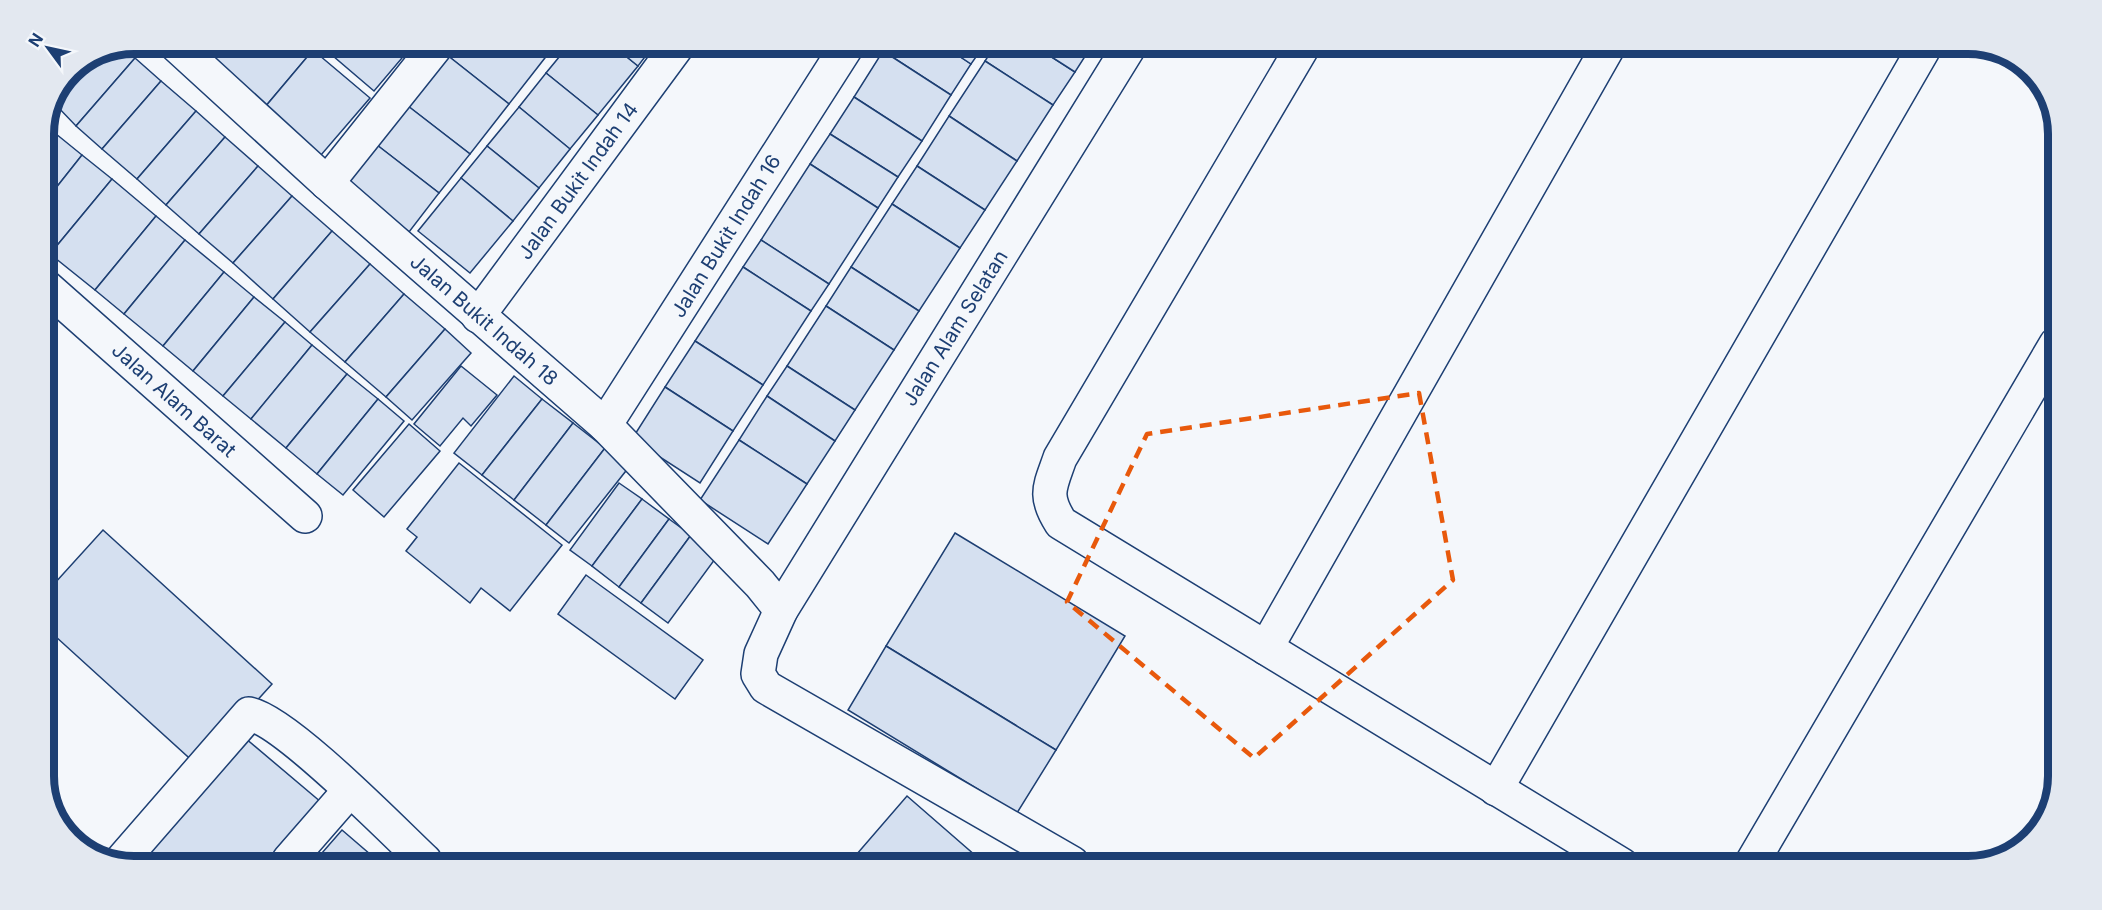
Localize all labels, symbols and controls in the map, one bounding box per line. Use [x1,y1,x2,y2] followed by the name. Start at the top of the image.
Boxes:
[18,18,78,78] north arrow
[24,29,47,50] text: N
[513,98,643,264] street label: Jalan Bukit Indah 14
[666,150,786,322] street label: Jalan Bukit Indah 16
[897,246,1013,410] street label: Jalan Alam Selatan
[405,249,563,391] street label: Jalan Bukit Indah 18
[107,338,241,462] street label: Jalan Alam Barat

